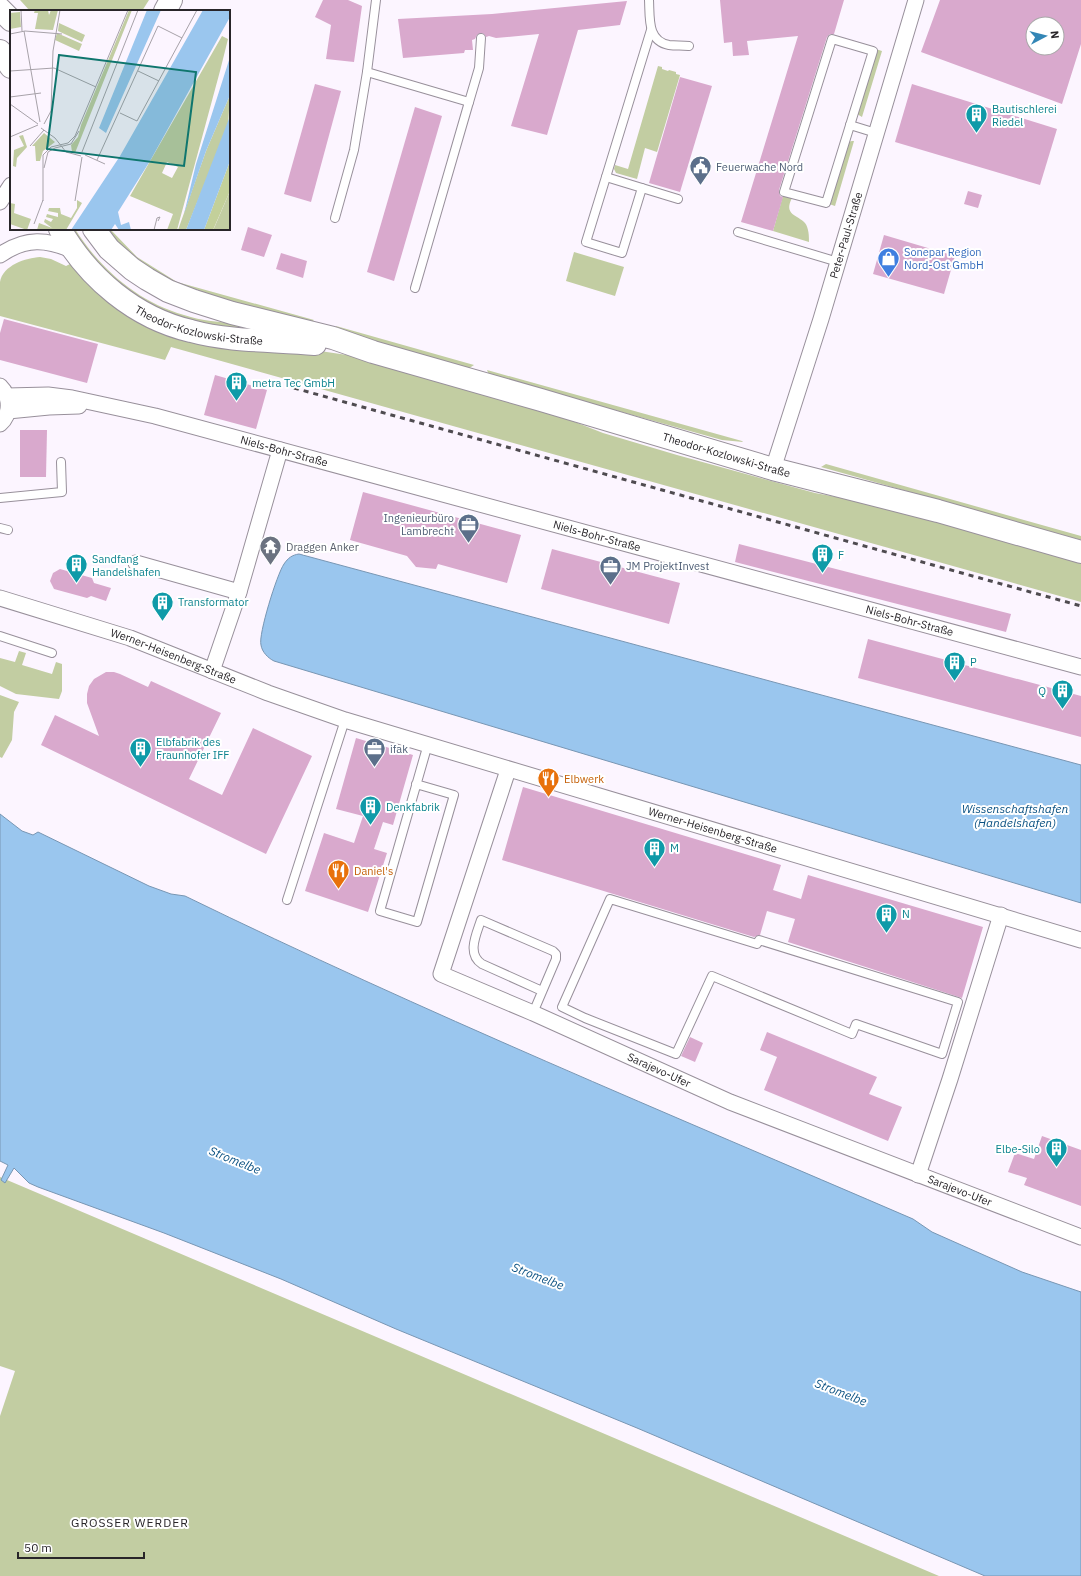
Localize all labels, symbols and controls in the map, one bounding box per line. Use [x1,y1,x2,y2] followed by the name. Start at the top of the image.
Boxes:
[10,10,230,230] inset map
[1025,16,1065,56] north arrow
[1047,30,1062,40] text: N
[963,102,989,135] building icon: Bautischlerei Riedel
[992,102,1057,129] place label: Bautischlerei Riedel
[688,154,714,187] public building icon: Feuerwache Nord
[716,160,803,174] place label: Feuerwache Nord
[826,190,865,280] street label: Peter-Paul-Straße
[875,245,901,278] shop icon: Sonepar Region Nord-Ost GmbH
[904,245,984,272] place label: Sonepar Region Nord-Ost GmbH
[132,302,263,348] street label: Theodor-Kozlowski-Straße
[223,370,249,403] building icon: metra Tec GmbH
[252,376,335,390] place label: metra Tec GmbH
[661,430,792,480] street label: Theodor-Kozlowski-Straße
[239,432,330,470] street label: Niels-Bohr-Straße
[383,511,454,538] place label: Ingenieurbüro Lambrecht
[456,511,482,544] office icon: Ingenieurbüro Lambrecht
[552,517,642,554] street label: Niels-Bohr-Straße
[257,534,283,567] temple icon: Draggen Anker
[286,540,359,554] place label: Draggen Anker
[809,542,835,575] building icon: F
[838,548,844,562] place label: F
[64,552,90,585] building icon: Sandfang Handelshafen
[92,552,161,579] place label: Sandfang Handelshafen
[598,553,624,586] office icon: JM ProjektInvest
[626,559,709,573] place label: JM ProjektInvest
[150,589,176,622] building icon: Transformator
[178,595,248,609] place label: Transformator
[864,602,955,639] street label: Niels-Bohr-Straße
[109,625,238,687] street label: Werner-Heisenberg-Straße
[941,649,967,682] building icon: P
[970,655,977,669] place label: P
[1049,678,1075,711] building icon: Q
[1038,684,1046,698] place label: Q
[128,735,154,768] building icon: Elbfabrik des Fraunhofer IFF
[156,735,230,762] place label: Elbfabrik des Fraunhofer IFF
[362,736,388,769] office icon: ifak
[390,742,408,756] place label: ifak
[535,766,561,799] restaurant icon: Elbwerk
[564,772,604,786] place label: Elbwerk
[358,794,384,827] building icon: Denkfabrik
[386,800,440,814] place label: Denkfabrik
[962,801,1068,830] water label: Wissenschaftshafen (Handelshafen)
[647,804,779,856] street label: Werner-Heisenberg-Straße
[641,835,667,868] building icon: M
[670,841,679,855] place label: M
[326,858,352,891] restaurant icon: Daniel's
[354,864,393,878] place label: Daniel's
[873,901,899,934] building icon: N
[902,907,910,921] place label: N
[625,1050,693,1090] street label: Sarajevo-Ufer
[1043,1136,1069,1169] building icon: Elbe-Silo
[996,1142,1040,1156] place label: Elbe-Silo
[207,1143,263,1177] water label: Stromelbe
[926,1172,994,1209] street label: Sarajevo-Ufer
[510,1259,566,1293] water label: Stromelbe
[813,1375,869,1409] water label: Stromelbe
[71,1515,189,1530] district label: GROSSER WERDER
[18,1534,144,1560] scale bar
[24,1540,52,1555] text: 50 m

